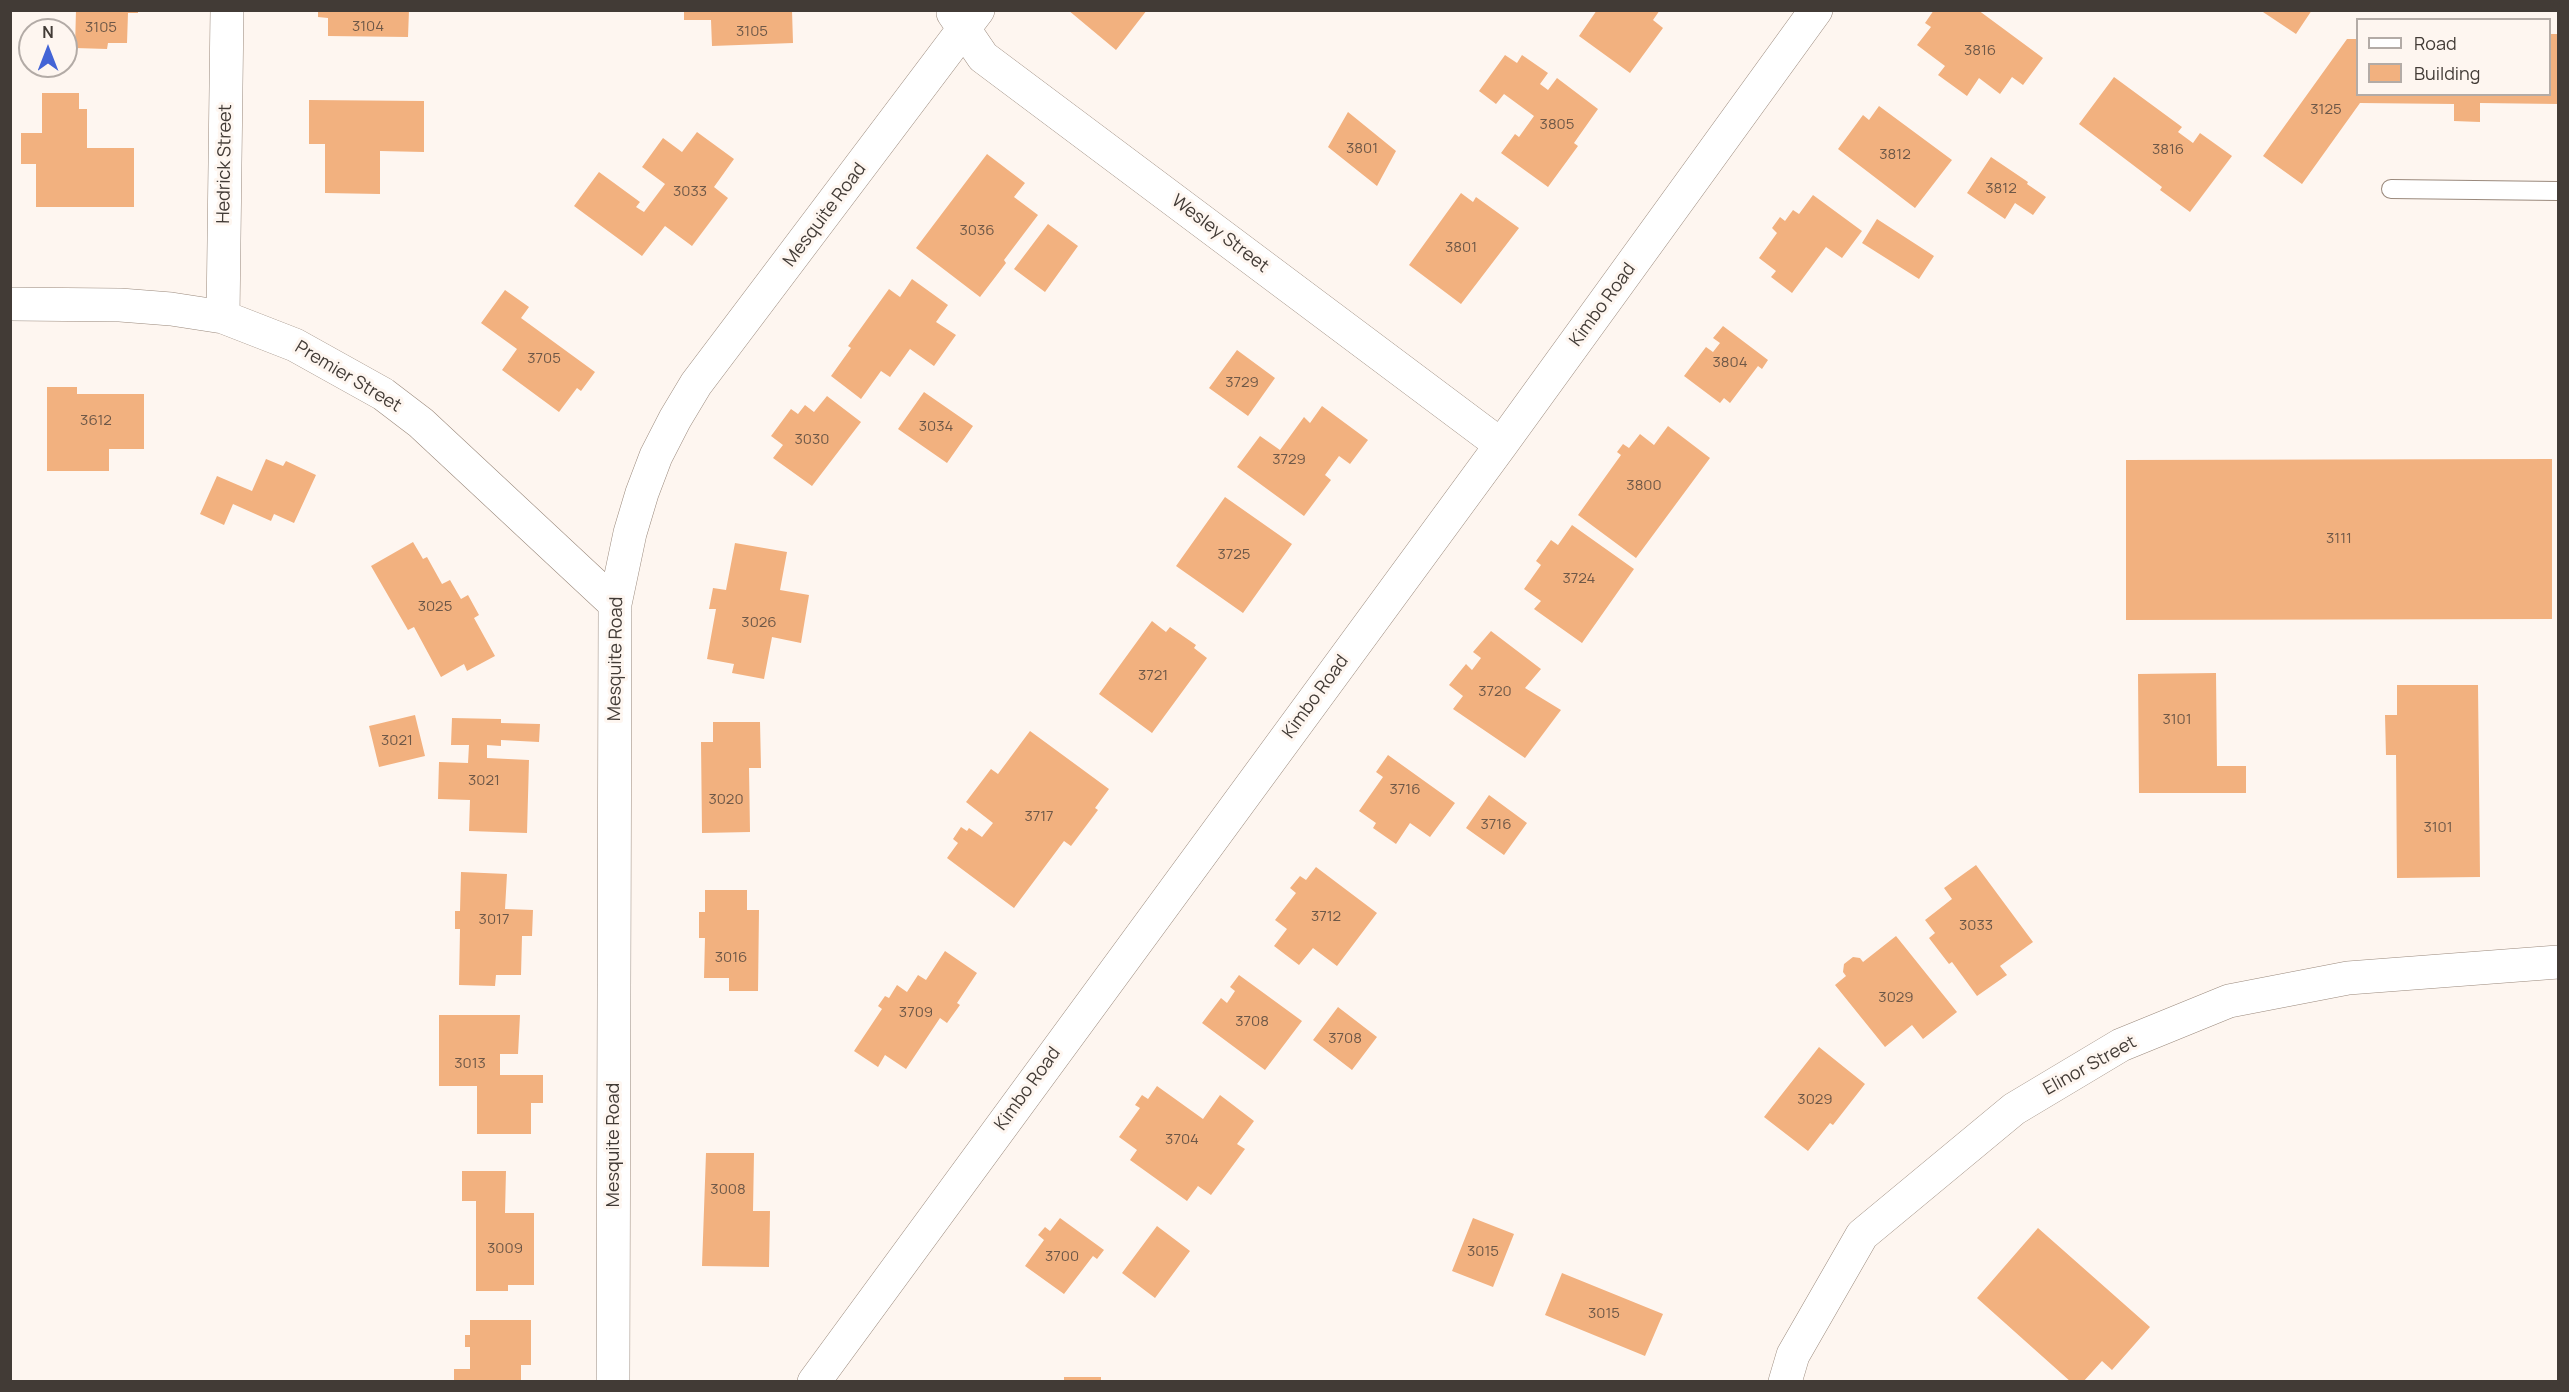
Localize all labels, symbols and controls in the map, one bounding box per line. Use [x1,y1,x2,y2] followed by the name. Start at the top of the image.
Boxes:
[18,18,78,78] north arrow
[352,18,384,36] house number: 3104
[2356,18,2551,96] legend
[85,19,117,37] house number: 3105
[42,21,54,43] text: N
[736,23,768,41] house number: 3105
[2414,31,2457,55] text: Road
[1964,42,1996,60] house number: 3816
[2414,61,2480,85] text: Building
[2310,101,2342,119] house number: 3125
[213,104,237,224] street label: Hedrick Street
[1540,116,1574,134] house number: 3805
[1346,140,1378,158] house number: 3801
[2152,141,2184,159] house number: 3816
[1879,146,1911,164] house number: 3812
[779,159,871,271] street label: Mesquite Road
[1985,180,2017,198] house number: 3812
[673,183,707,201] house number: 3033
[1167,190,1273,278] street label: Wesley Street
[959,222,995,240] house number: 3036
[1445,239,1477,257] house number: 3801
[1566,259,1640,351] street label: Kimbo Road
[291,337,405,417] street label: Premier Street
[527,350,561,368] house number: 3705
[1713,354,1747,372] house number: 3804
[1225,374,1259,392] house number: 3729
[80,412,112,430] house number: 3612
[919,418,953,436] house number: 3034
[795,431,829,449] house number: 3030
[1272,451,1306,469] house number: 3729
[1626,477,1662,495] house number: 3800
[2326,530,2352,548] house number: 3111
[1217,546,1251,564] house number: 3725
[1563,570,1595,588] house number: 3724
[604,597,628,721] street label: Mesquite Road
[418,598,452,616] house number: 3025
[741,614,777,632] house number: 3026
[1279,651,1353,743] street label: Kimbo Road
[1138,667,1168,685] house number: 3721
[1478,683,1512,701] house number: 3720
[2162,711,2192,729] house number: 3101
[381,732,413,750] house number: 3021
[468,772,500,790] house number: 3021
[1390,781,1420,799] house number: 3716
[708,791,744,809] house number: 3020
[1024,808,1054,826] house number: 3717
[1481,816,1511,834] house number: 3716
[2423,819,2453,837] house number: 3101
[1311,908,1341,926] house number: 3712
[479,911,509,929] house number: 3017
[1959,917,1993,935] house number: 3033
[715,949,747,967] house number: 3016
[1878,989,1914,1007] house number: 3029
[899,1004,933,1022] house number: 3709
[1235,1013,1269,1031] house number: 3708
[1328,1030,1362,1048] house number: 3708
[2040,1032,2140,1100] street label: Elinor Street
[991,1043,1065,1135] street label: Kimbo Road
[454,1055,486,1073] house number: 3013
[603,1083,625,1207] street label: Mesquite Road
[1797,1091,1833,1109] house number: 3029
[1165,1131,1199,1149] house number: 3704
[710,1181,746,1199] house number: 3008
[487,1240,523,1258] house number: 3009
[1467,1243,1499,1261] house number: 3015
[1045,1248,1079,1266] house number: 3700
[1588,1305,1620,1323] house number: 3015

